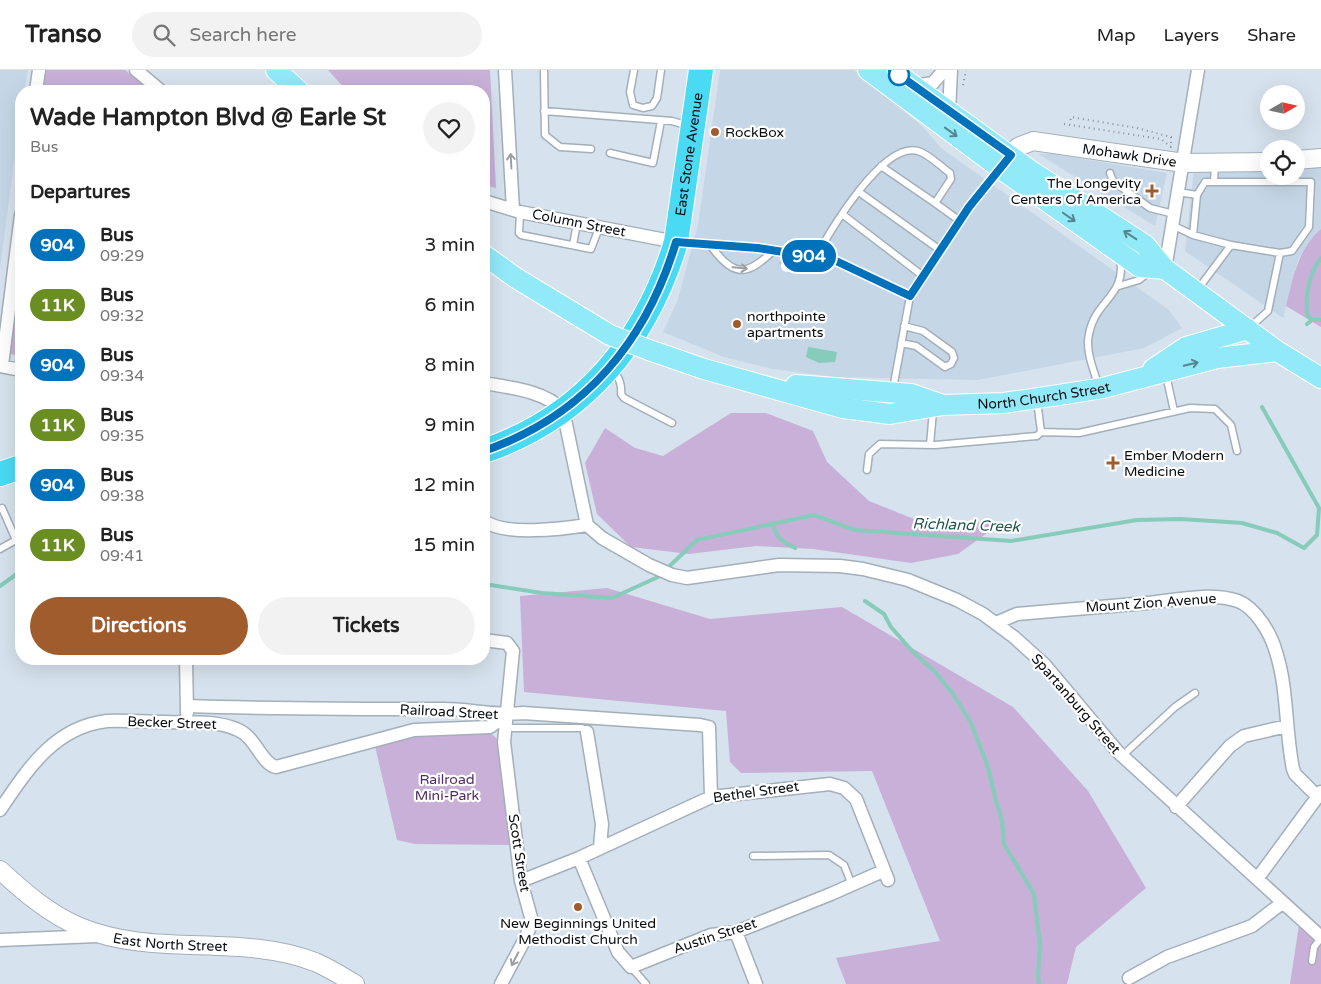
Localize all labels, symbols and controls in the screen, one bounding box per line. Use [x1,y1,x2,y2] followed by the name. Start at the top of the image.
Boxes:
[132,12,482,57] search box
[25,20,102,49] text: Transo
[150,21,178,49] icon: search
[190,24,296,46] text: Search here
[1097,24,1136,46] text: Map
[1164,24,1219,46] text: Layers
[1247,24,1296,46] text: Share
[888,64,910,86] unlabelled marker
[1260,85,1305,130] north arrow
[1260,85,1305,185] map controls
[671,91,706,217] street label: East Stone Avenue
[423,102,475,154] button: heart
[30,103,386,132] text: Wade Hampton Blvd @ Earle St
[725,124,784,141] place label: RockBox
[709,126,721,138] marker: RockBox
[944,127,958,137] one-way arrow
[30,137,58,157] text: Bus
[1081,140,1178,170] street label: Mohawk Drive
[1260,140,1305,185] button: locate
[507,154,516,170] one-way arrow
[1011,175,1141,208] place label: The Longevity Centers Of America
[30,181,130,203] text: Departures
[1145,184,1159,198] marker: The Longevity Centers Of America
[531,206,628,241] street label: Column Street
[1062,212,1076,222] one-way arrow
[100,224,134,246] text: Bus
[1124,230,1138,240] one-way arrow
[41,234,74,256] text: 904
[424,234,475,256] text: 3 min
[780,240,838,272] line badge: 904
[792,245,826,267] text: 904
[100,246,144,266] text: 09:29
[732,264,748,273] one-way arrow
[100,284,134,306] text: Bus
[40,294,75,316] text: 11K
[424,294,475,316] text: 6 min
[100,306,144,326] text: 09:32
[747,308,826,341] place label: northpointe apartments
[731,318,743,330] marker: northpointe apartments
[100,344,134,366] text: Bus
[41,354,74,376] text: 904
[424,354,475,376] text: 8 min
[1182,359,1198,368] one-way arrow
[100,366,144,386] text: 09:34
[977,378,1113,412] street label: North Church Street
[100,404,134,426] text: Bus
[40,414,75,436] text: 11K
[424,414,475,436] text: 9 min
[100,426,144,446] text: 09:35
[1124,447,1224,480] place label: Ember Modern Medicine
[1106,456,1120,470] marker: Ember Modern Medicine
[100,464,134,486] text: Bus
[41,474,74,496] text: 904
[412,474,475,496] text: 12 min
[100,486,144,506] text: 09:38
[912,514,1022,536] water label: Richland Creek
[100,524,134,546] text: Bus
[40,534,75,556] text: 11K
[412,534,475,556] text: 15 min
[100,546,144,566] text: 09:41
[1085,590,1217,616] street label: Mount Zion Avenue
[30,597,248,655] button: Directions
[258,597,475,655] button: Tickets
[1028,650,1125,758] street label: Spartanburg Street
[399,701,499,723] street label: Railroad Street
[127,713,218,733] street label: Becker Street
[415,771,480,804] park label: Railroad Mini-Park
[712,777,801,806] street label: Bethel Street
[504,813,534,894] street label: Scott Street
[572,901,584,913] marker: New Beginnings United Methodist Church
[671,914,759,957] street label: Austin Street
[500,915,656,948] place label: New Beginnings United Methodist Church
[112,929,229,955] street label: East North Street
[510,951,519,966] one-way arrow

